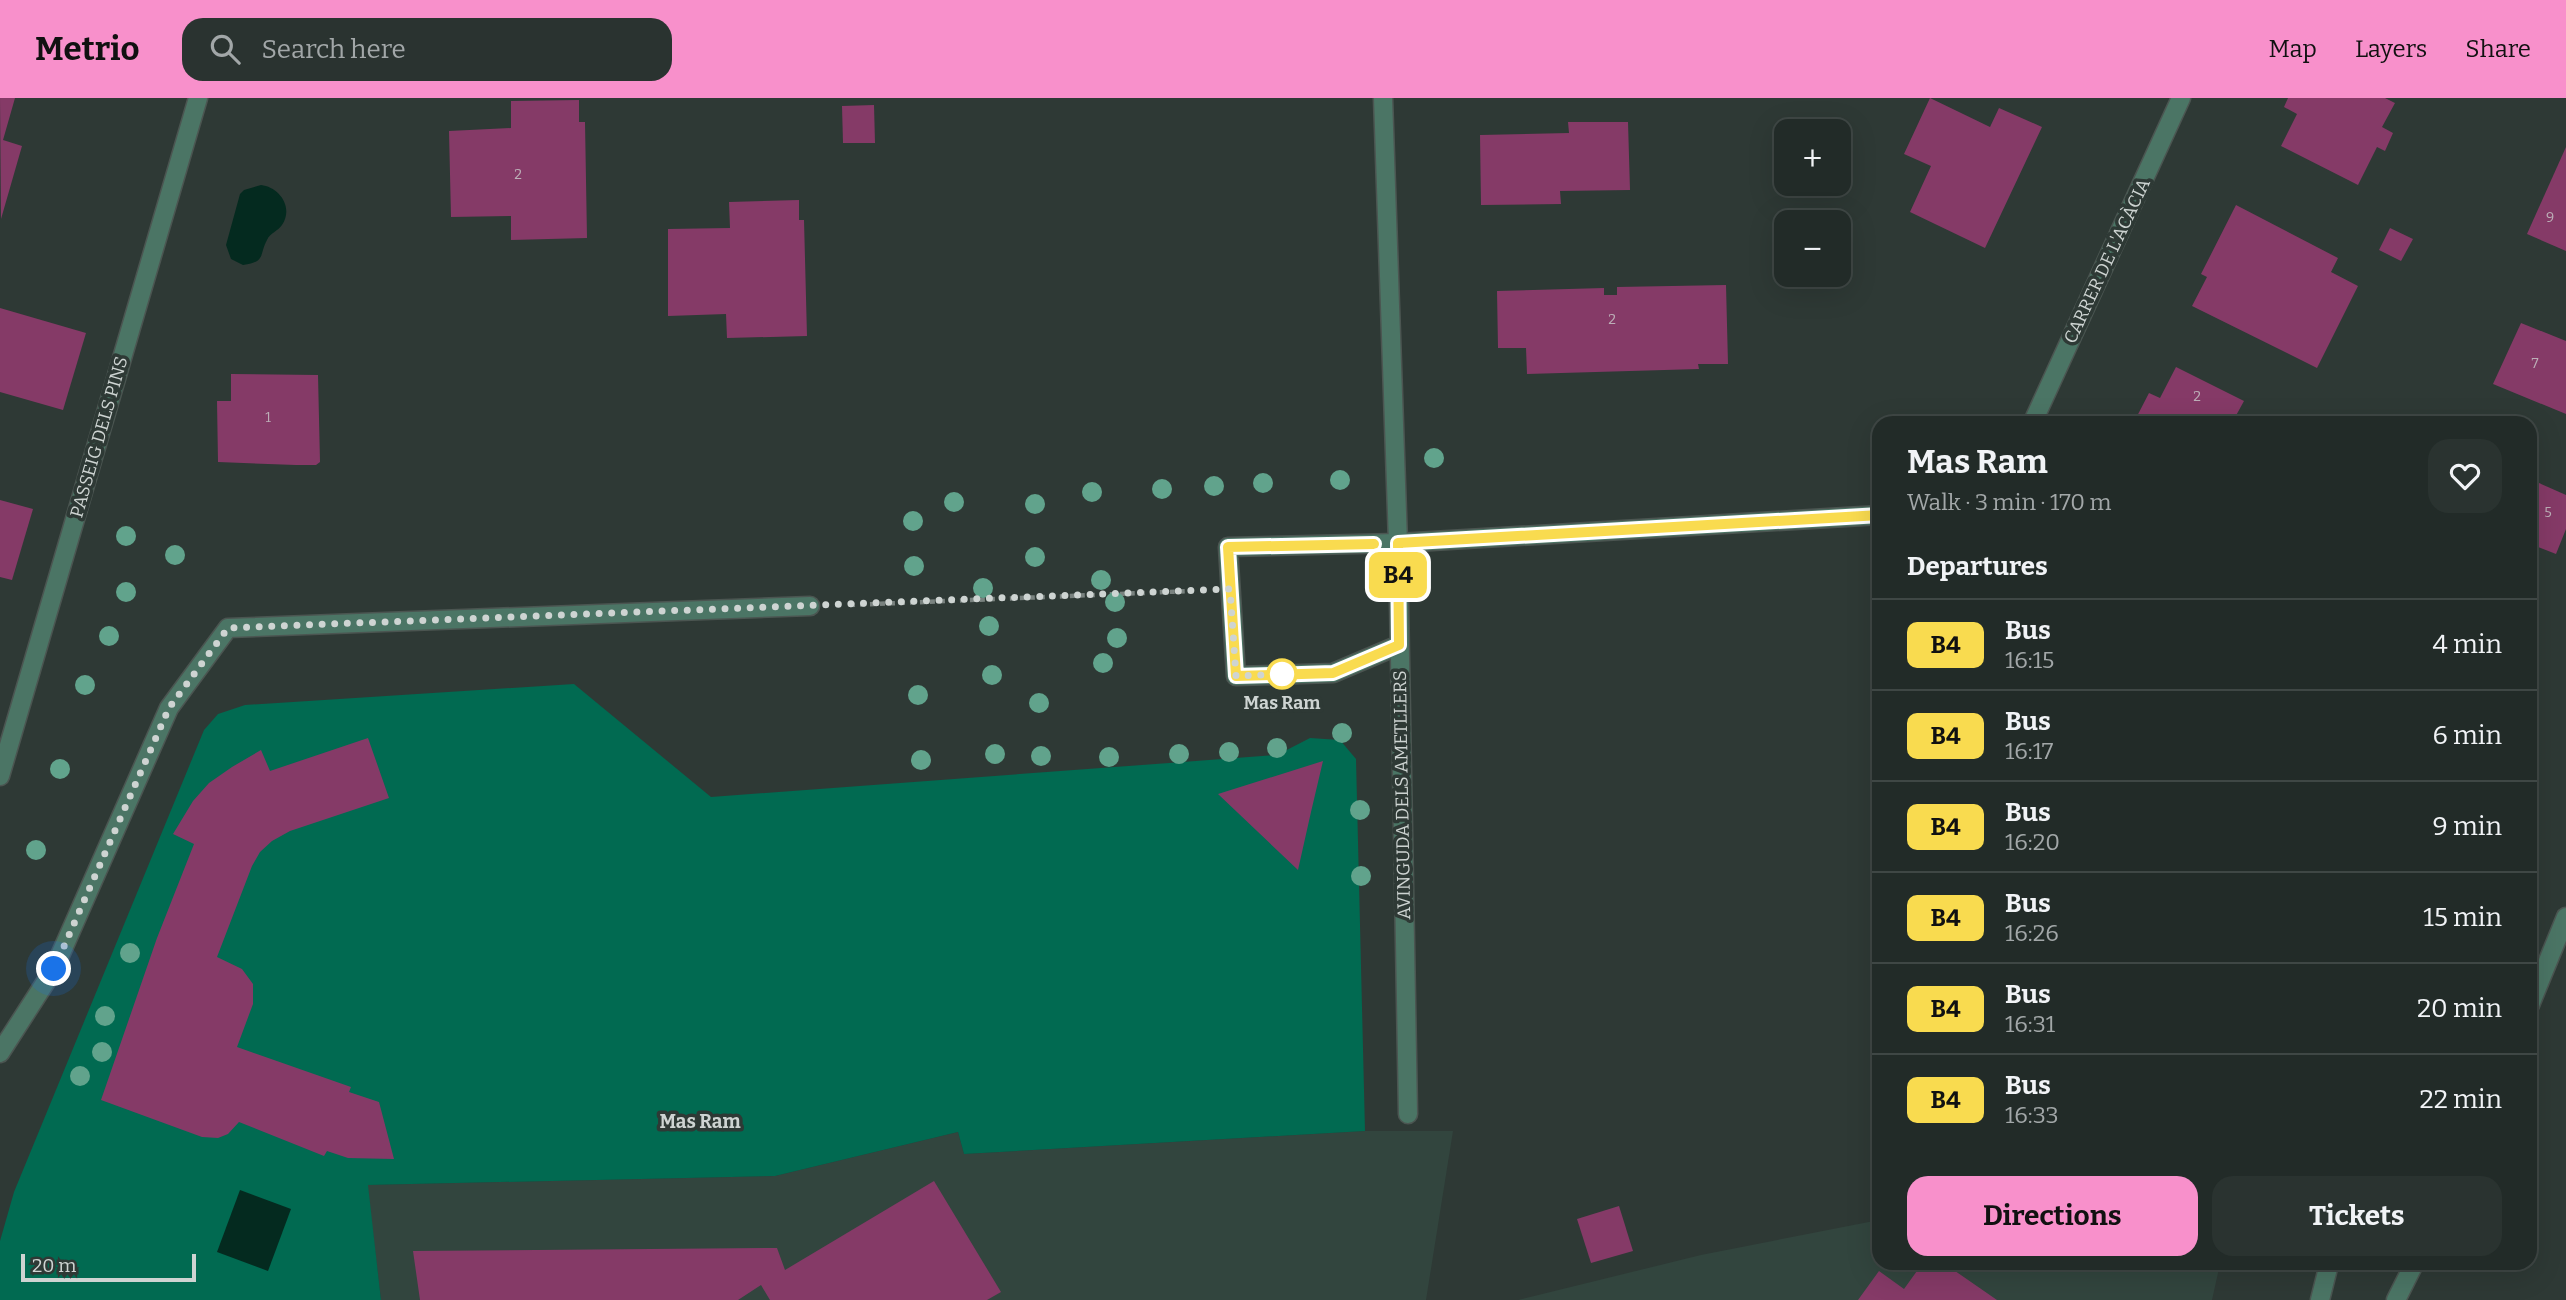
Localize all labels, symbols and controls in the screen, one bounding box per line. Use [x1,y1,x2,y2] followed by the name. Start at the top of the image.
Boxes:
[182,18,672,81] search box
[35,29,140,69] text: Metrio
[206,30,244,68] icon: search
[262,34,406,65] text: Search here
[2269,35,2317,63] text: Map
[2355,35,2427,63] text: Layers
[2465,35,2531,63] text: Share
[1774,119,1851,287] map controls
[1774,119,1851,196] button: +
[514,166,522,183] house number: 2
[2059,175,2155,347] street label: CARRER DE L'ACÀCIA
[2546,209,2554,226] house number: 9
[1774,210,1851,287] button: −
[1608,311,1616,328] house number: 2
[65,354,133,520] street label: PASSEIG DELS PINS
[2531,355,2539,372] house number: 7
[2193,388,2201,405] house number: 2
[265,409,271,426] house number: 1
[2428,439,2502,513] button: heart
[1907,442,2048,482] text: Mas Ram
[1907,488,2112,516] text: Walk · 3 min · 170 m
[2544,504,2552,521] house number: 5
[1907,551,2048,582] text: Departures
[1366,552,1430,598] line badge: B4
[1383,561,1413,589] text: B4
[2005,615,2051,646] text: Bus
[2433,629,2502,660] text: 4 min
[1930,631,1961,659] text: B4
[2005,646,2054,674] text: 16:15
[1267,659,1297,689] marker: Mas Ram
[1389,670,1415,920] street label: AVINGUDA DELS AMETLLERS
[1244,692,1320,714] place label: Mas Ram
[2005,706,2051,737] text: Bus
[2433,720,2502,751] text: 6 min
[1930,722,1961,750] text: B4
[2005,737,2053,765] text: 16:17
[2005,797,2051,828] text: Bus
[2433,811,2502,842] text: 9 min
[1930,813,1961,841] text: B4
[2005,828,2060,856] text: 16:20
[2005,888,2051,919] text: Bus
[2423,902,2502,933] text: 15 min
[1930,904,1961,932] text: B4
[2005,919,2059,947] text: 16:26
[36,951,71,986] your location
[2005,979,2051,1010] text: Bus
[2417,993,2502,1024] text: 20 min
[1930,995,1961,1023] text: B4
[2005,1010,2055,1038] text: 16:31
[2005,1070,2051,1101] text: Bus
[2420,1084,2502,1115] text: 22 min
[1930,1086,1961,1114] text: B4
[2005,1101,2059,1129] text: 16:33
[659,1110,741,1133] district label: Mas Ram
[1907,1176,2198,1256] button: Directions
[2212,1176,2502,1256] button: Tickets
[21,1251,196,1283] scale bar
[32,1254,76,1277] text: 20 m

